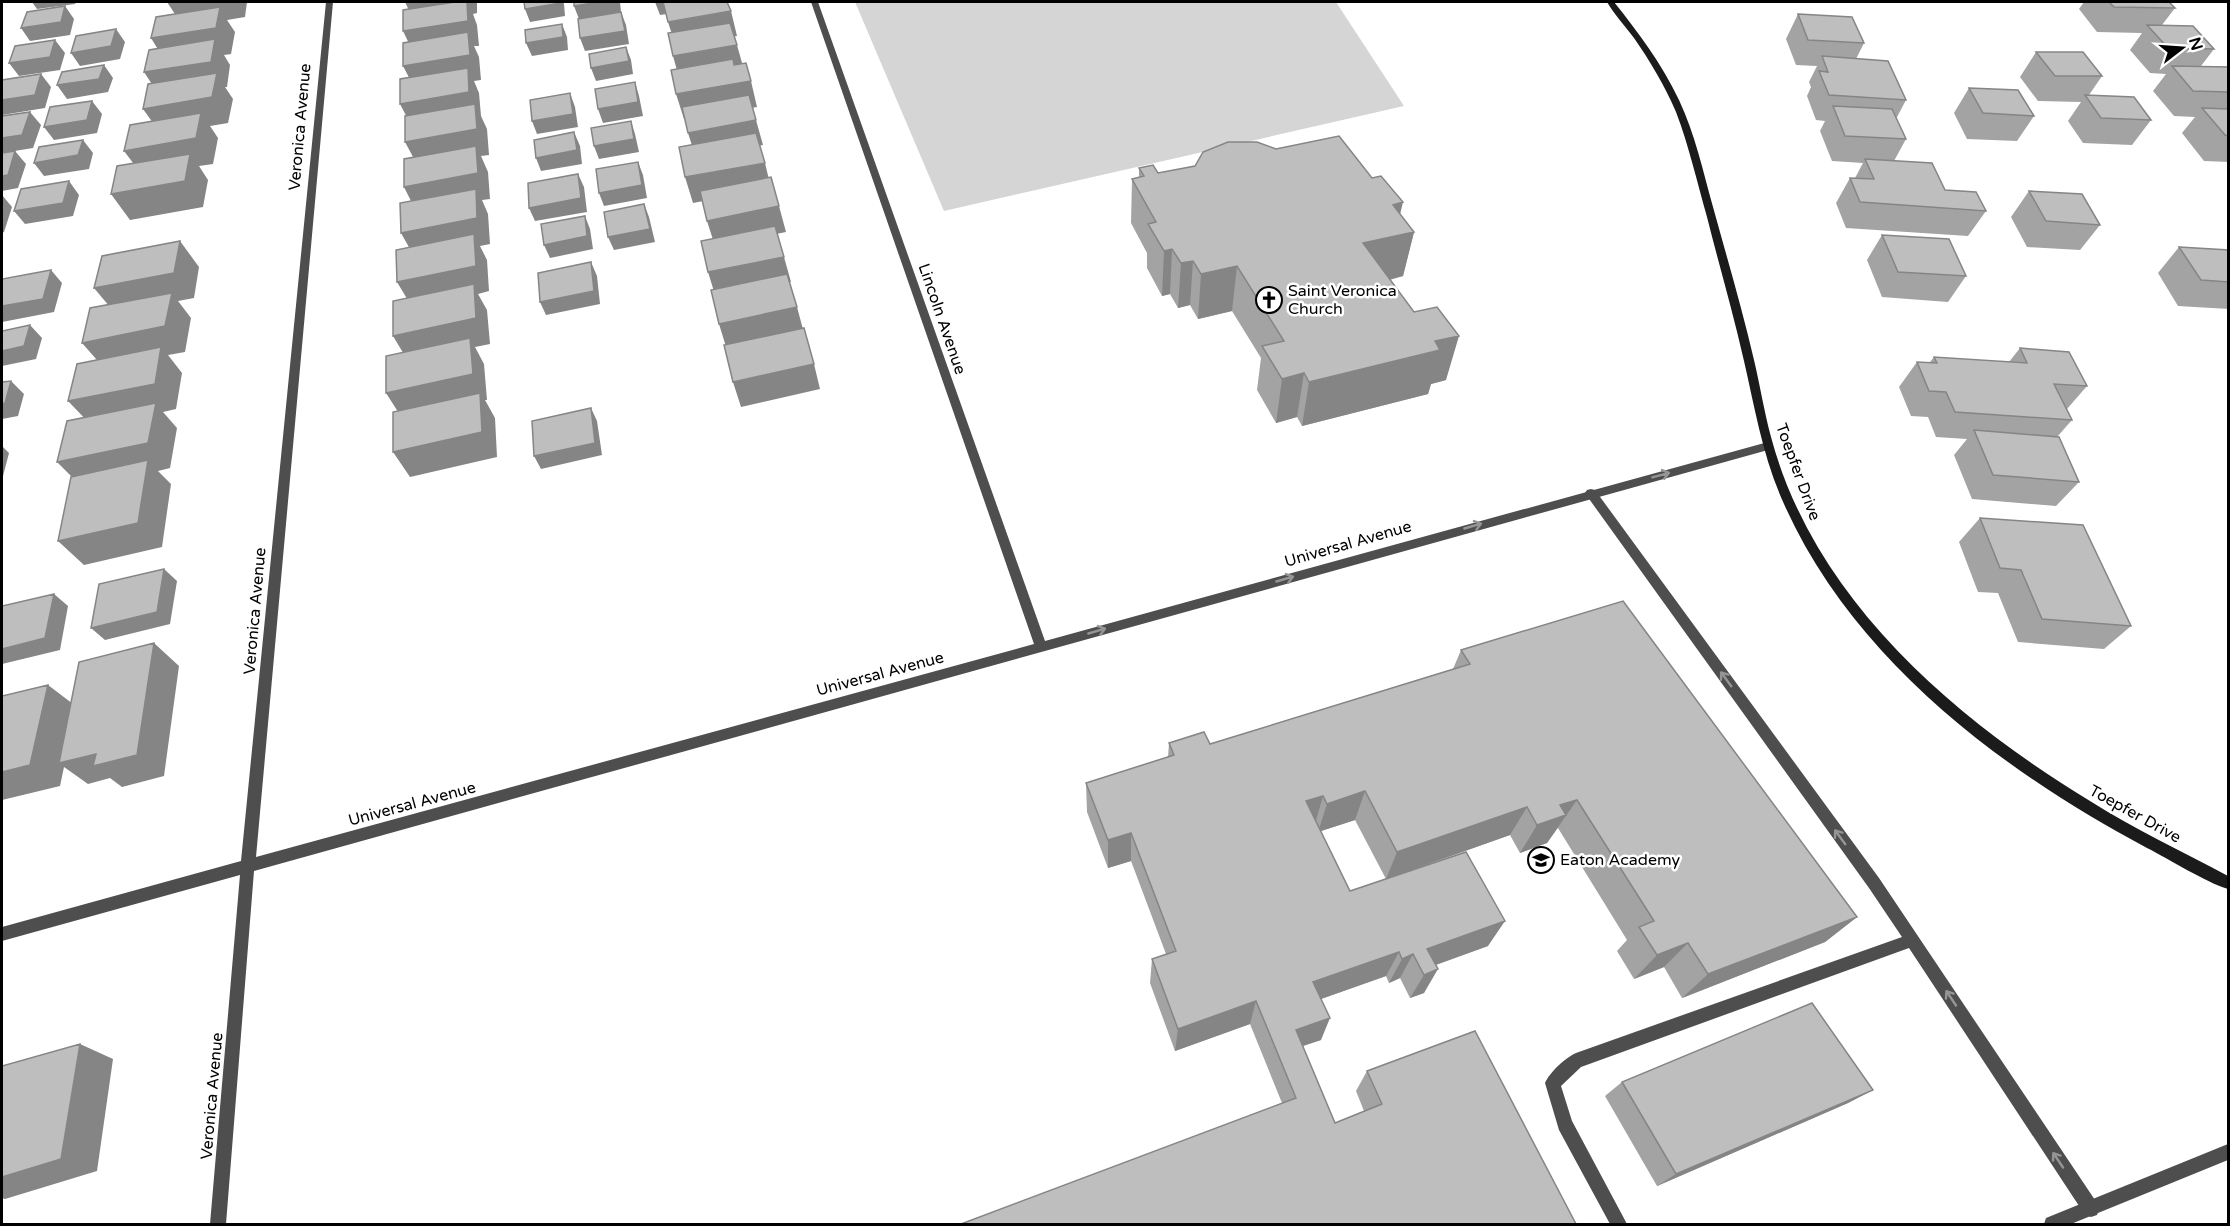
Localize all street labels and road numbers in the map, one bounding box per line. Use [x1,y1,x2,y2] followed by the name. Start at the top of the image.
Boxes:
[284,63,316,191] street label: Veronica Avenue
[914,261,970,377] street label: Lincoln Avenue
[1771,421,1825,523] street label: Toepfer Drive
[1282,516,1414,572] street label: Universal Avenue
[239,547,271,675] street label: Veronica Avenue
[814,647,946,701] street label: Universal Avenue
[346,777,478,831] street label: Universal Avenue
[2086,781,2184,847] street label: Toepfer Drive
[196,1032,228,1160] street label: Veronica Avenue

